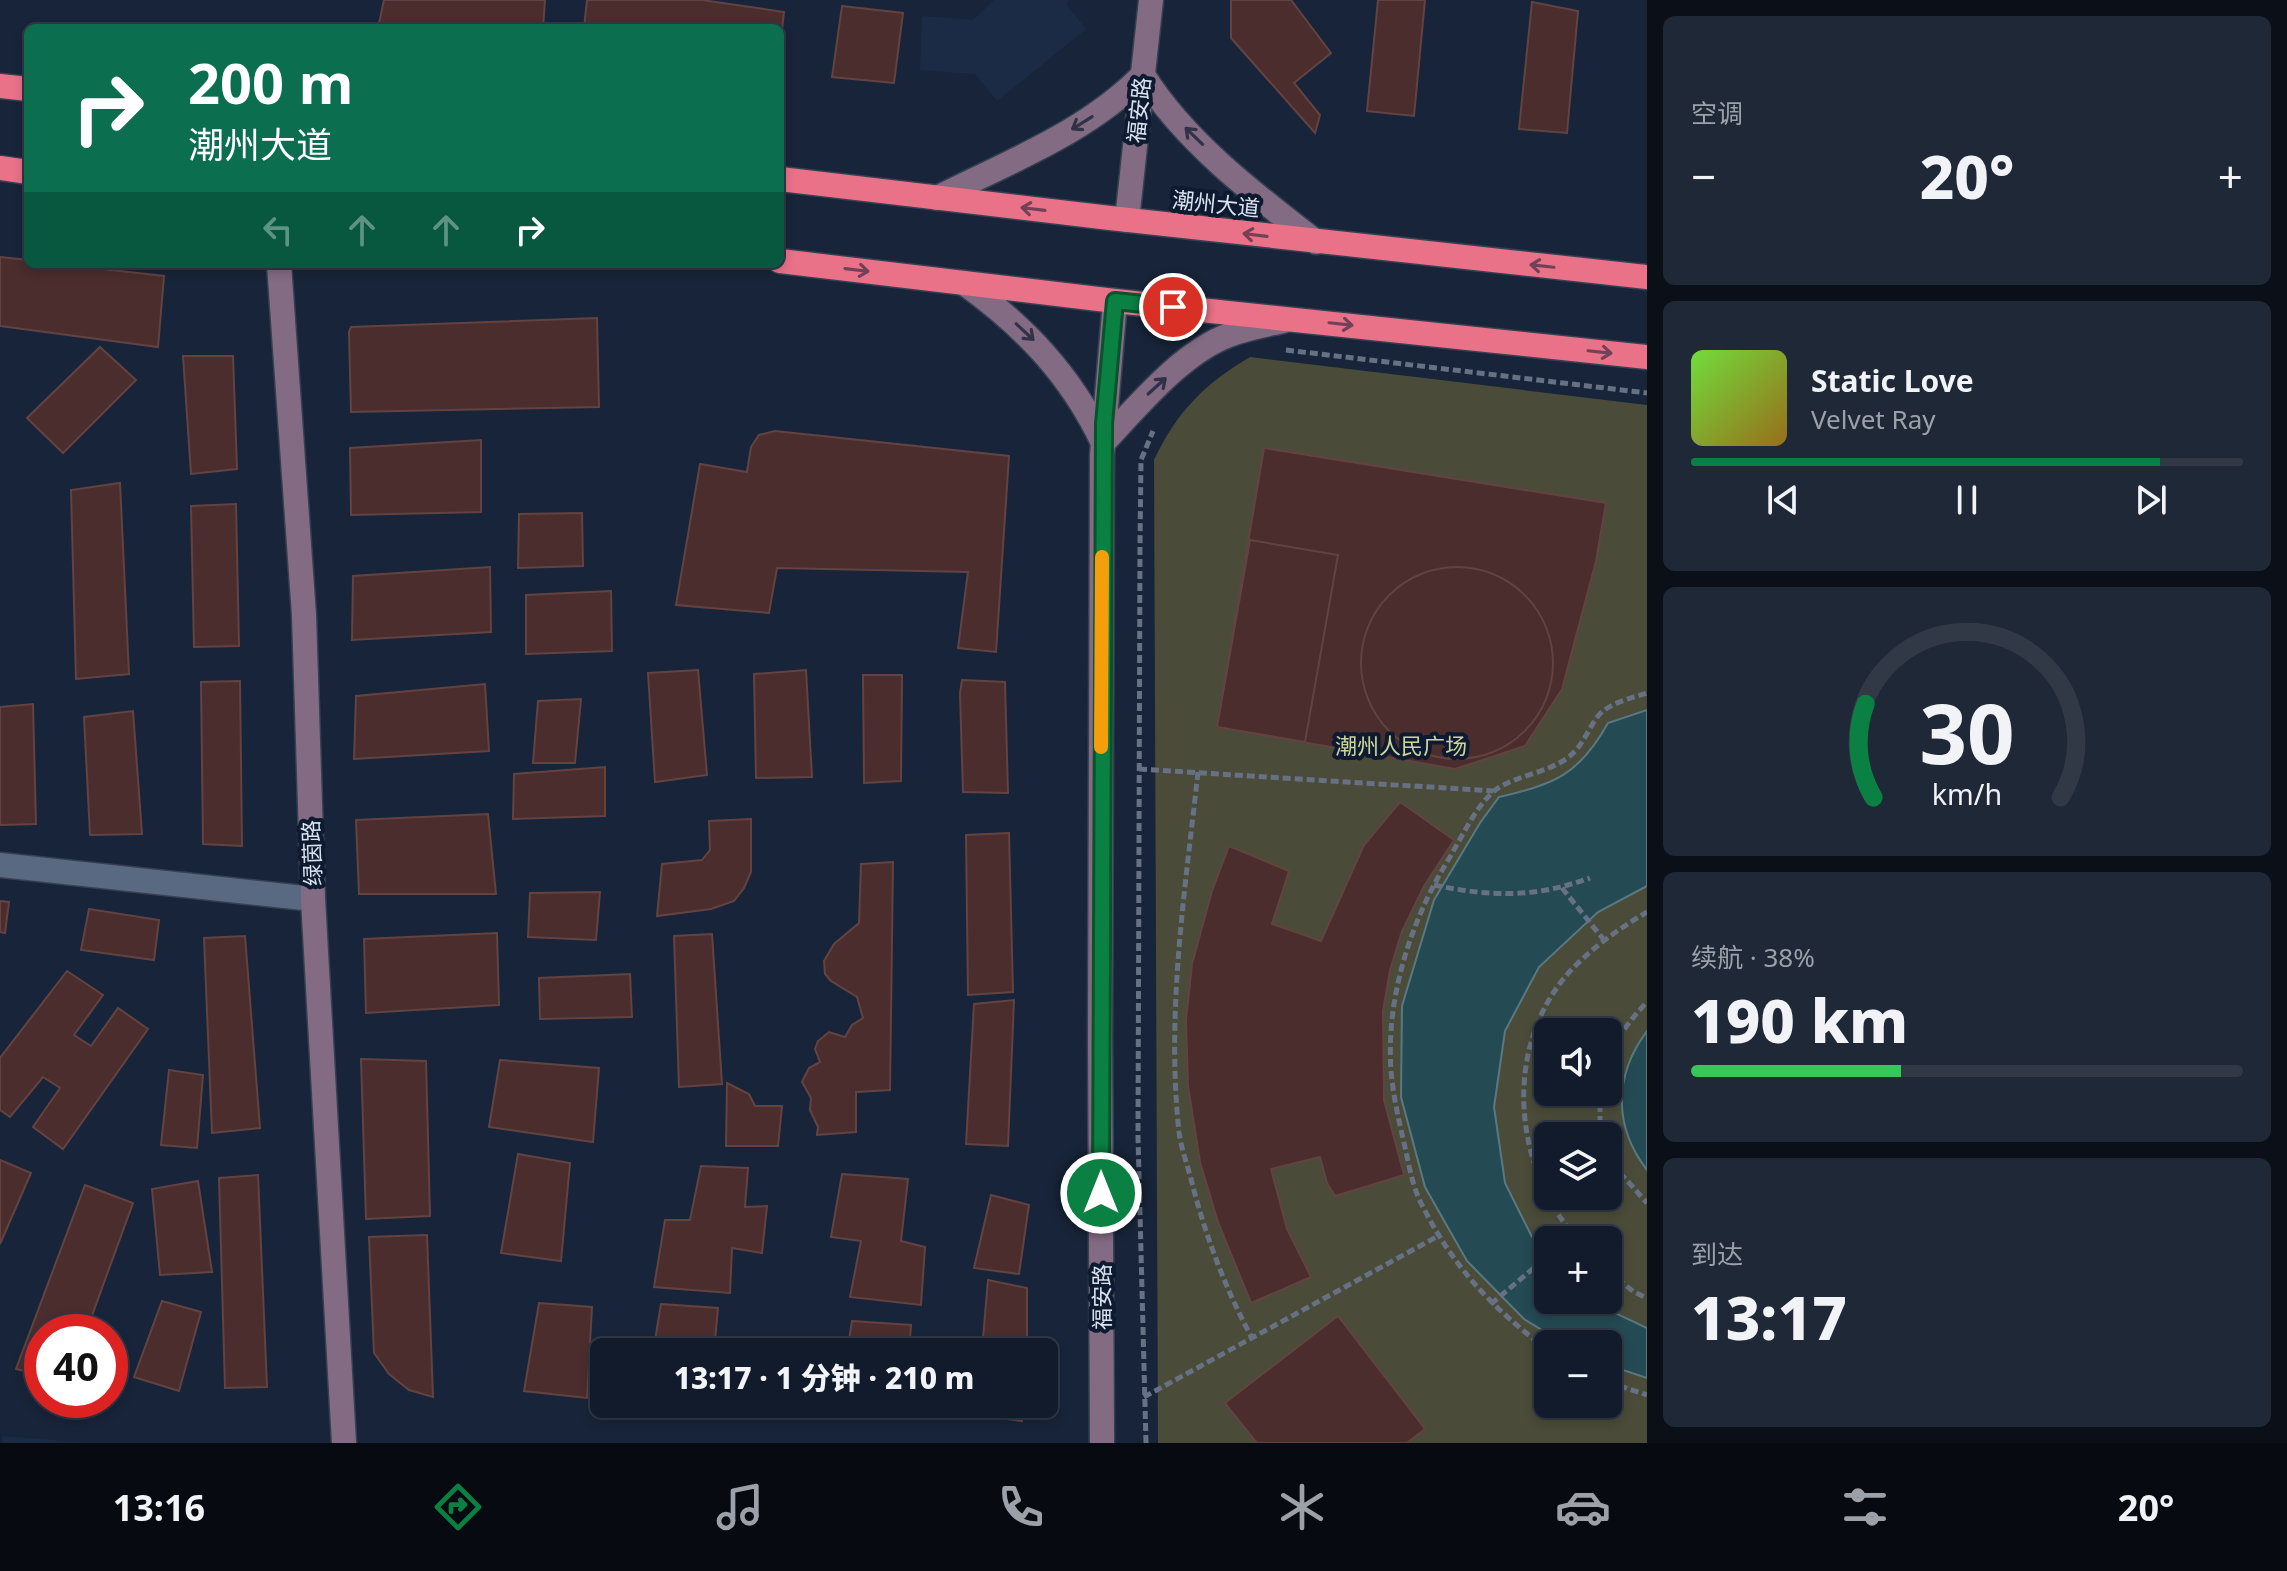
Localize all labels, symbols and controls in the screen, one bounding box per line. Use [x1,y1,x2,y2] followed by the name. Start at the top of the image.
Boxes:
[188,44,353,120] text: 200 m
[56,56,160,160] icon: right
[1120,76,1156,144] street label: 福安路
[1691,95,1743,131] text: 空调
[1071,116,1094,132] one-way arrow
[188,120,332,169] text: 潮州大道
[1184,128,1204,146] one-way arrow
[1920,135,2014,217] text: 20°
[1691,146,1716,206] text: −
[2218,146,2243,206] text: +
[1171,183,1261,223] street label: 潮州大道
[1021,201,1046,216] one-way arrow
[256,208,300,252] icon: left
[340,208,384,252] icon: ahead
[424,208,468,252] icon: ahead
[508,208,552,252] icon: right
[1242,227,1269,242] one-way arrow
[1529,258,1556,273] one-way arrow
[844,263,870,278] one-way arrow
[1139,273,1207,341] pin
[1151,285,1195,329] icon: arrive
[1327,317,1354,332] one-way arrow
[1014,322,1034,340] one-way arrow
[1586,344,1612,359] one-way arrow
[1811,360,1974,401] text: Static Love
[1146,378,1166,396] one-way arrow
[1811,401,1936,437] text: Velvet Ray
[1761,478,1805,522] icon: previous
[1945,478,1989,522] icon: pause
[2129,478,2173,522] icon: next
[1919,674,2015,787] text: 30
[1335,730,1467,760] park label: 潮州人民广场
[1932,774,2002,813] text: km/h
[295,820,327,887] street label: 绿茵路
[1691,939,1815,975] text: 续航 · 38%
[1691,979,1908,1061] text: 190 km
[1534,1018,1622,1418] map controls
[1534,1018,1622,1106] button: sound
[1534,1122,1622,1210] button: layers
[1059,1151,1143,1235] position arrow
[1534,1226,1622,1314] button: +
[1691,1236,1743,1272] text: 到达
[1086,1264,1116,1330] street label: 福安路
[1691,1276,1847,1358] text: 13:17
[24,1314,128,1418] speed limit sign: 40
[1534,1330,1622,1418] button: −
[674,1357,974,1398] text: 13:17 · 1 分钟 · 210 m
[430,1479,486,1535] icon: directions
[712,1479,768,1535] icon: music
[993,1479,1049,1535] icon: phone
[1274,1479,1330,1535] icon: climate
[1555,1479,1611,1535] icon: car
[1837,1479,1893,1535] icon: filters
[113,1483,205,1532] text: 13:16
[2118,1483,2174,1532] text: 20°

